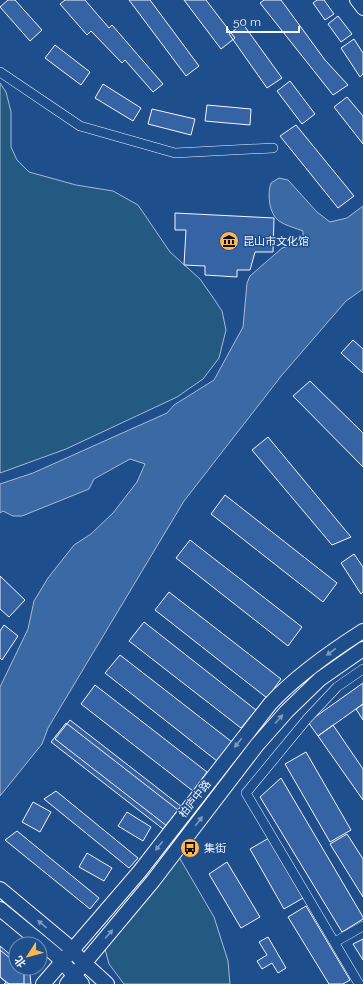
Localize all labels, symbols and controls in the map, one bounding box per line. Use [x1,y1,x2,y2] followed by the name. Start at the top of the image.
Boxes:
[227,8,299,34] scale bar
[233,15,261,29] text: 50 m
[218,230,240,252] museum icon: 昆山市文化馆
[243,235,309,248] place label: 昆山市文化馆
[325,648,336,657] one-way arrow
[275,714,284,725] one-way arrow
[234,737,243,748] one-way arrow
[176,778,214,820] street label: 柏庐中路
[194,816,203,827] one-way arrow
[179,837,201,859] bus stop icon: 集街
[156,841,164,851] one-way arrow
[204,842,226,855] place label: 集街
[37,920,47,929] one-way arrow
[104,928,113,939] one-way arrow
[8,936,48,976] north arrow
[12,953,29,970] text: 北

